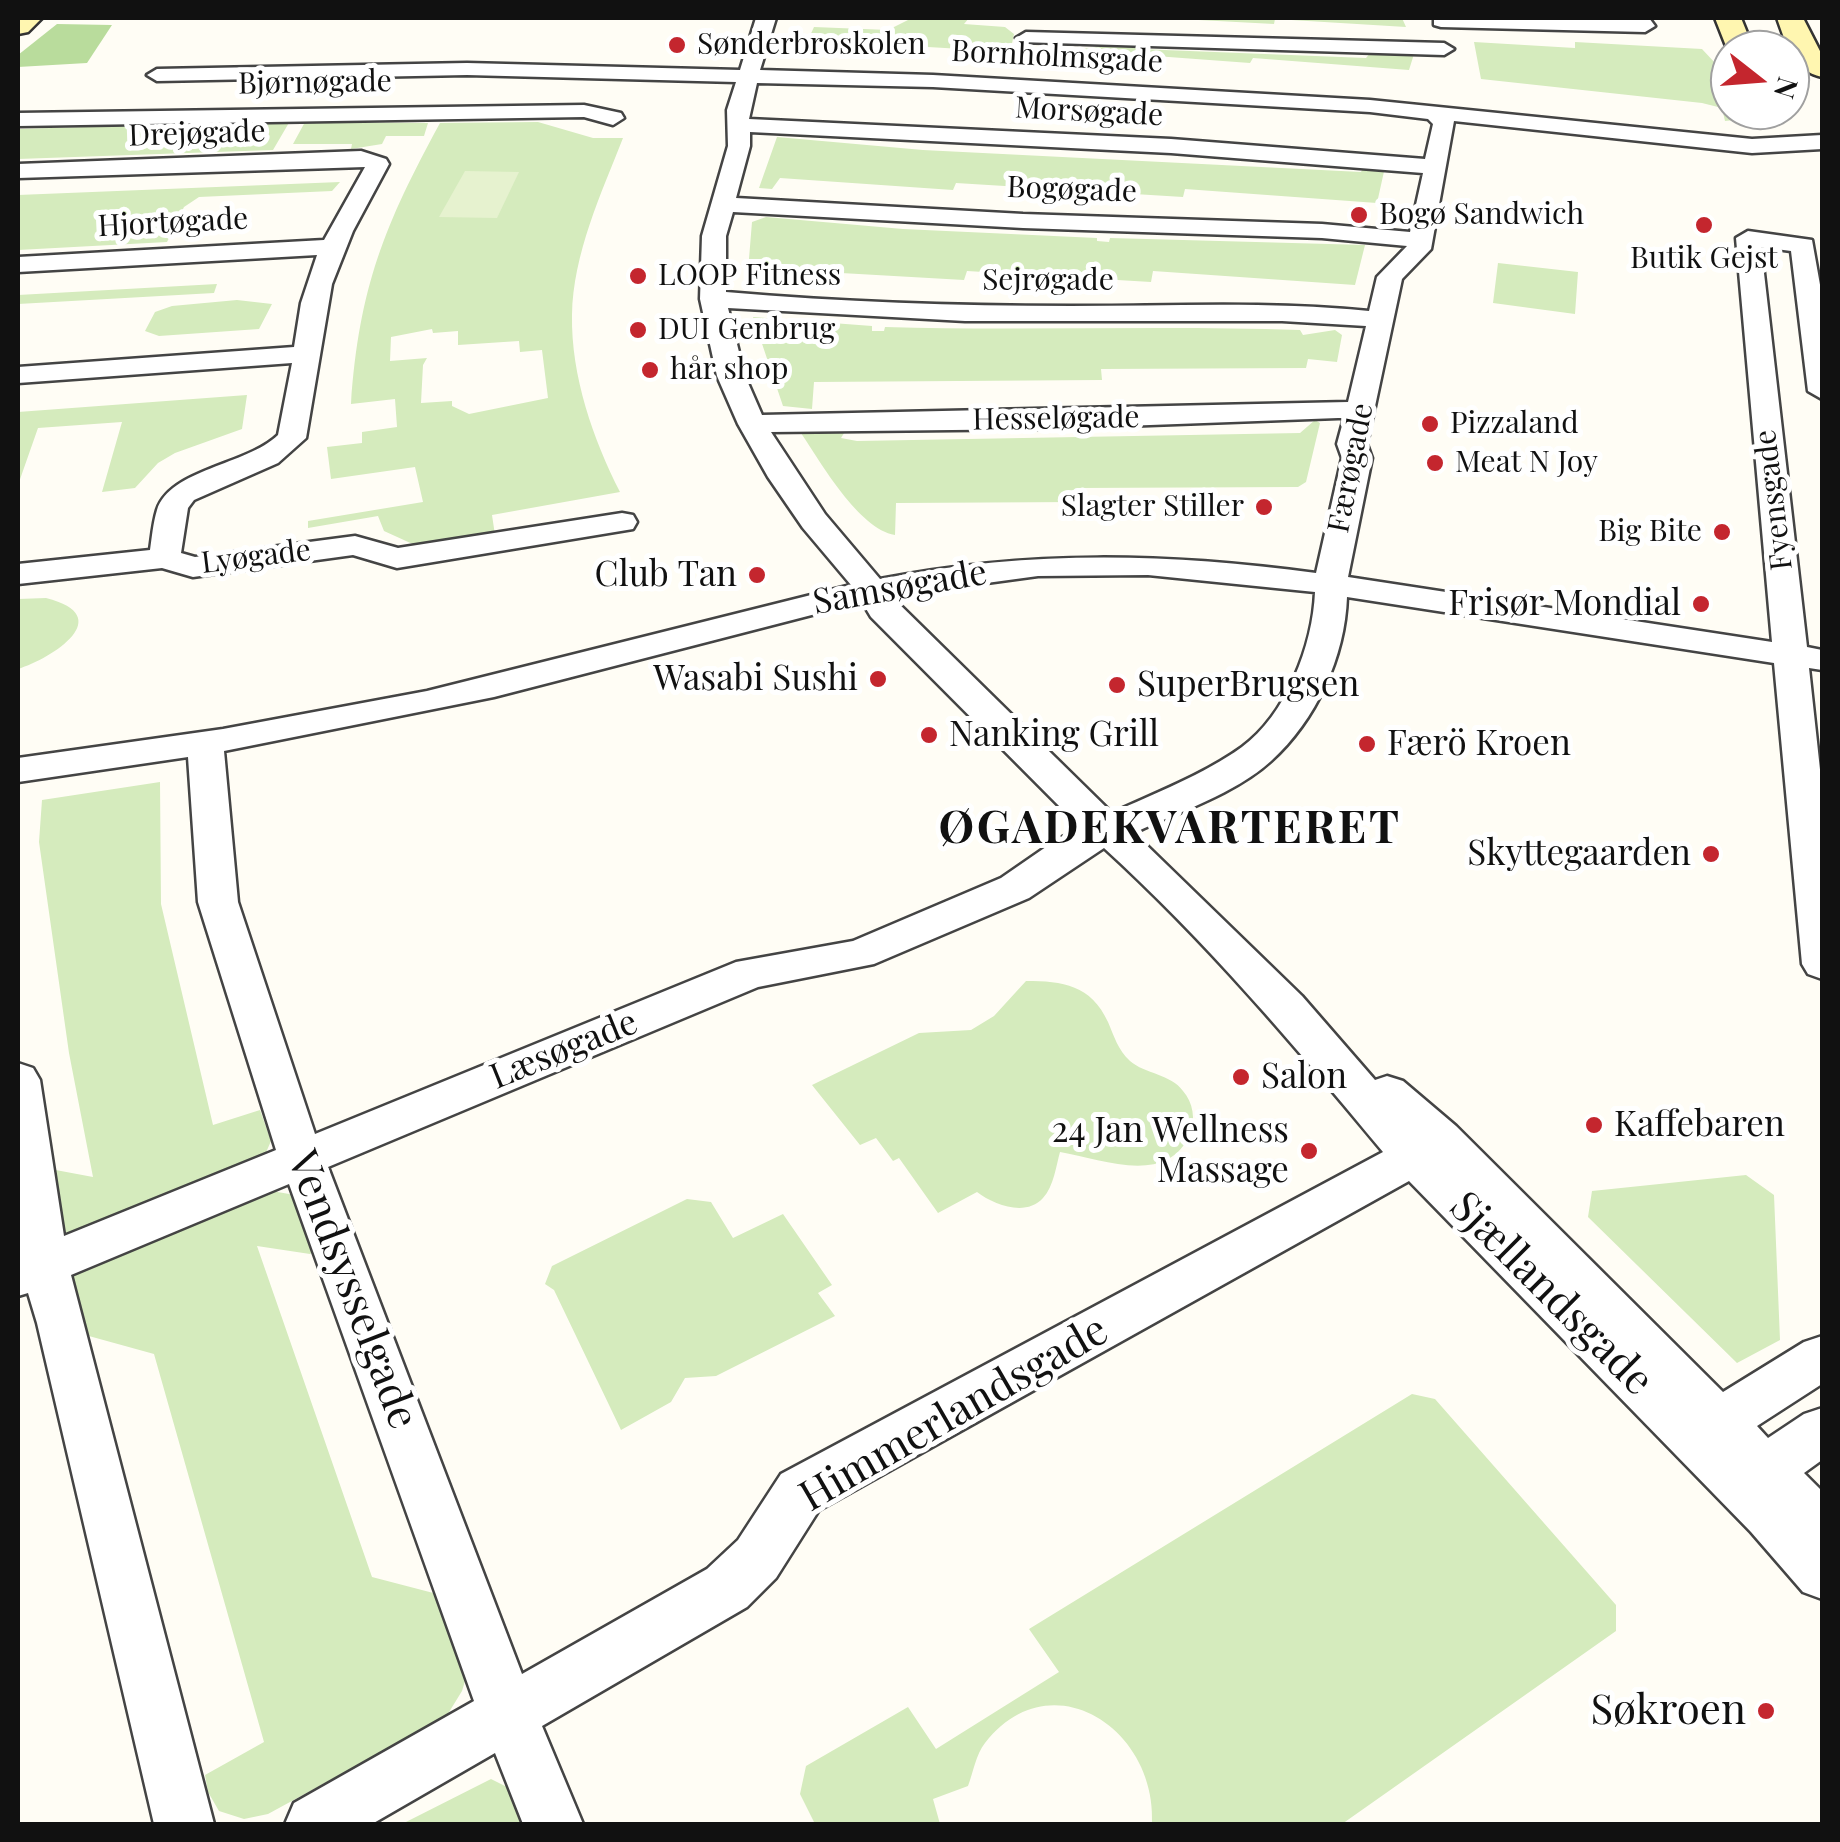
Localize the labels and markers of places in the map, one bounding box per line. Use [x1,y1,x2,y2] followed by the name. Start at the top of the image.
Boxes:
[697,27,926,63] place label: Sønderbroskolen
[666,34,688,56] marker: Sønderbroskolen
[1379,197,1584,233] place label: Bogø Sandwich
[1348,204,1370,226] marker: Bogø Sandwich
[1693,214,1715,236] marker: Butik Gejst
[1630,241,1778,277] place label: Butik Gejst
[658,258,841,294] place label: LOOP Fitness
[627,265,649,287] marker: LOOP Fitness
[658,312,835,348] place label: DUI Genbrug
[627,319,649,341] marker: DUI Genbrug
[670,352,788,388] place label: hår shop
[639,359,661,381] marker: hår shop
[1450,406,1579,442] place label: Pizzaland
[1419,413,1441,435] marker: Pizzaland
[1455,445,1598,481] place label: Meat N Joy
[1424,452,1446,474] marker: Meat N Joy
[1061,489,1244,525] place label: Slagter Stiller
[1253,496,1275,518] marker: Slagter Stiller
[1598,514,1702,550] place label: Big Bite
[1711,521,1733,543] marker: Big Bite
[595,554,737,596] place label: Club Tan
[746,564,768,586] marker: Club Tan
[1448,583,1681,625] place label: Frisør Mondial
[1690,593,1712,615] marker: Frisør Mondial
[653,658,858,700] place label: Wasabi Sushi
[1137,664,1359,706] place label: SuperBrugsen
[867,668,889,690] marker: Wasabi Sushi
[1106,674,1128,696] marker: SuperBrugsen
[949,714,1159,756] place label: Nanking Grill
[1387,723,1571,765] place label: Færö Kroen
[918,724,940,746] marker: Nanking Grill
[1356,733,1378,755] marker: Færö Kroen
[1467,833,1691,875] place label: Skyttegaarden
[1700,843,1722,865] marker: Skyttegaarden
[1261,1056,1347,1098] place label: Salon
[1230,1066,1252,1088] marker: Salon
[1614,1104,1785,1146] place label: Kaffebaren
[1052,1110,1289,1192] place label: 24 Jan Wellness Massage
[1583,1114,1605,1136] marker: Kaffebaren
[1298,1140,1320,1162] marker: 24 Jan Wellness Massage
[1590,1686,1746,1736] place label: Søkroen
[1755,1700,1777,1722] marker: Søkroen

